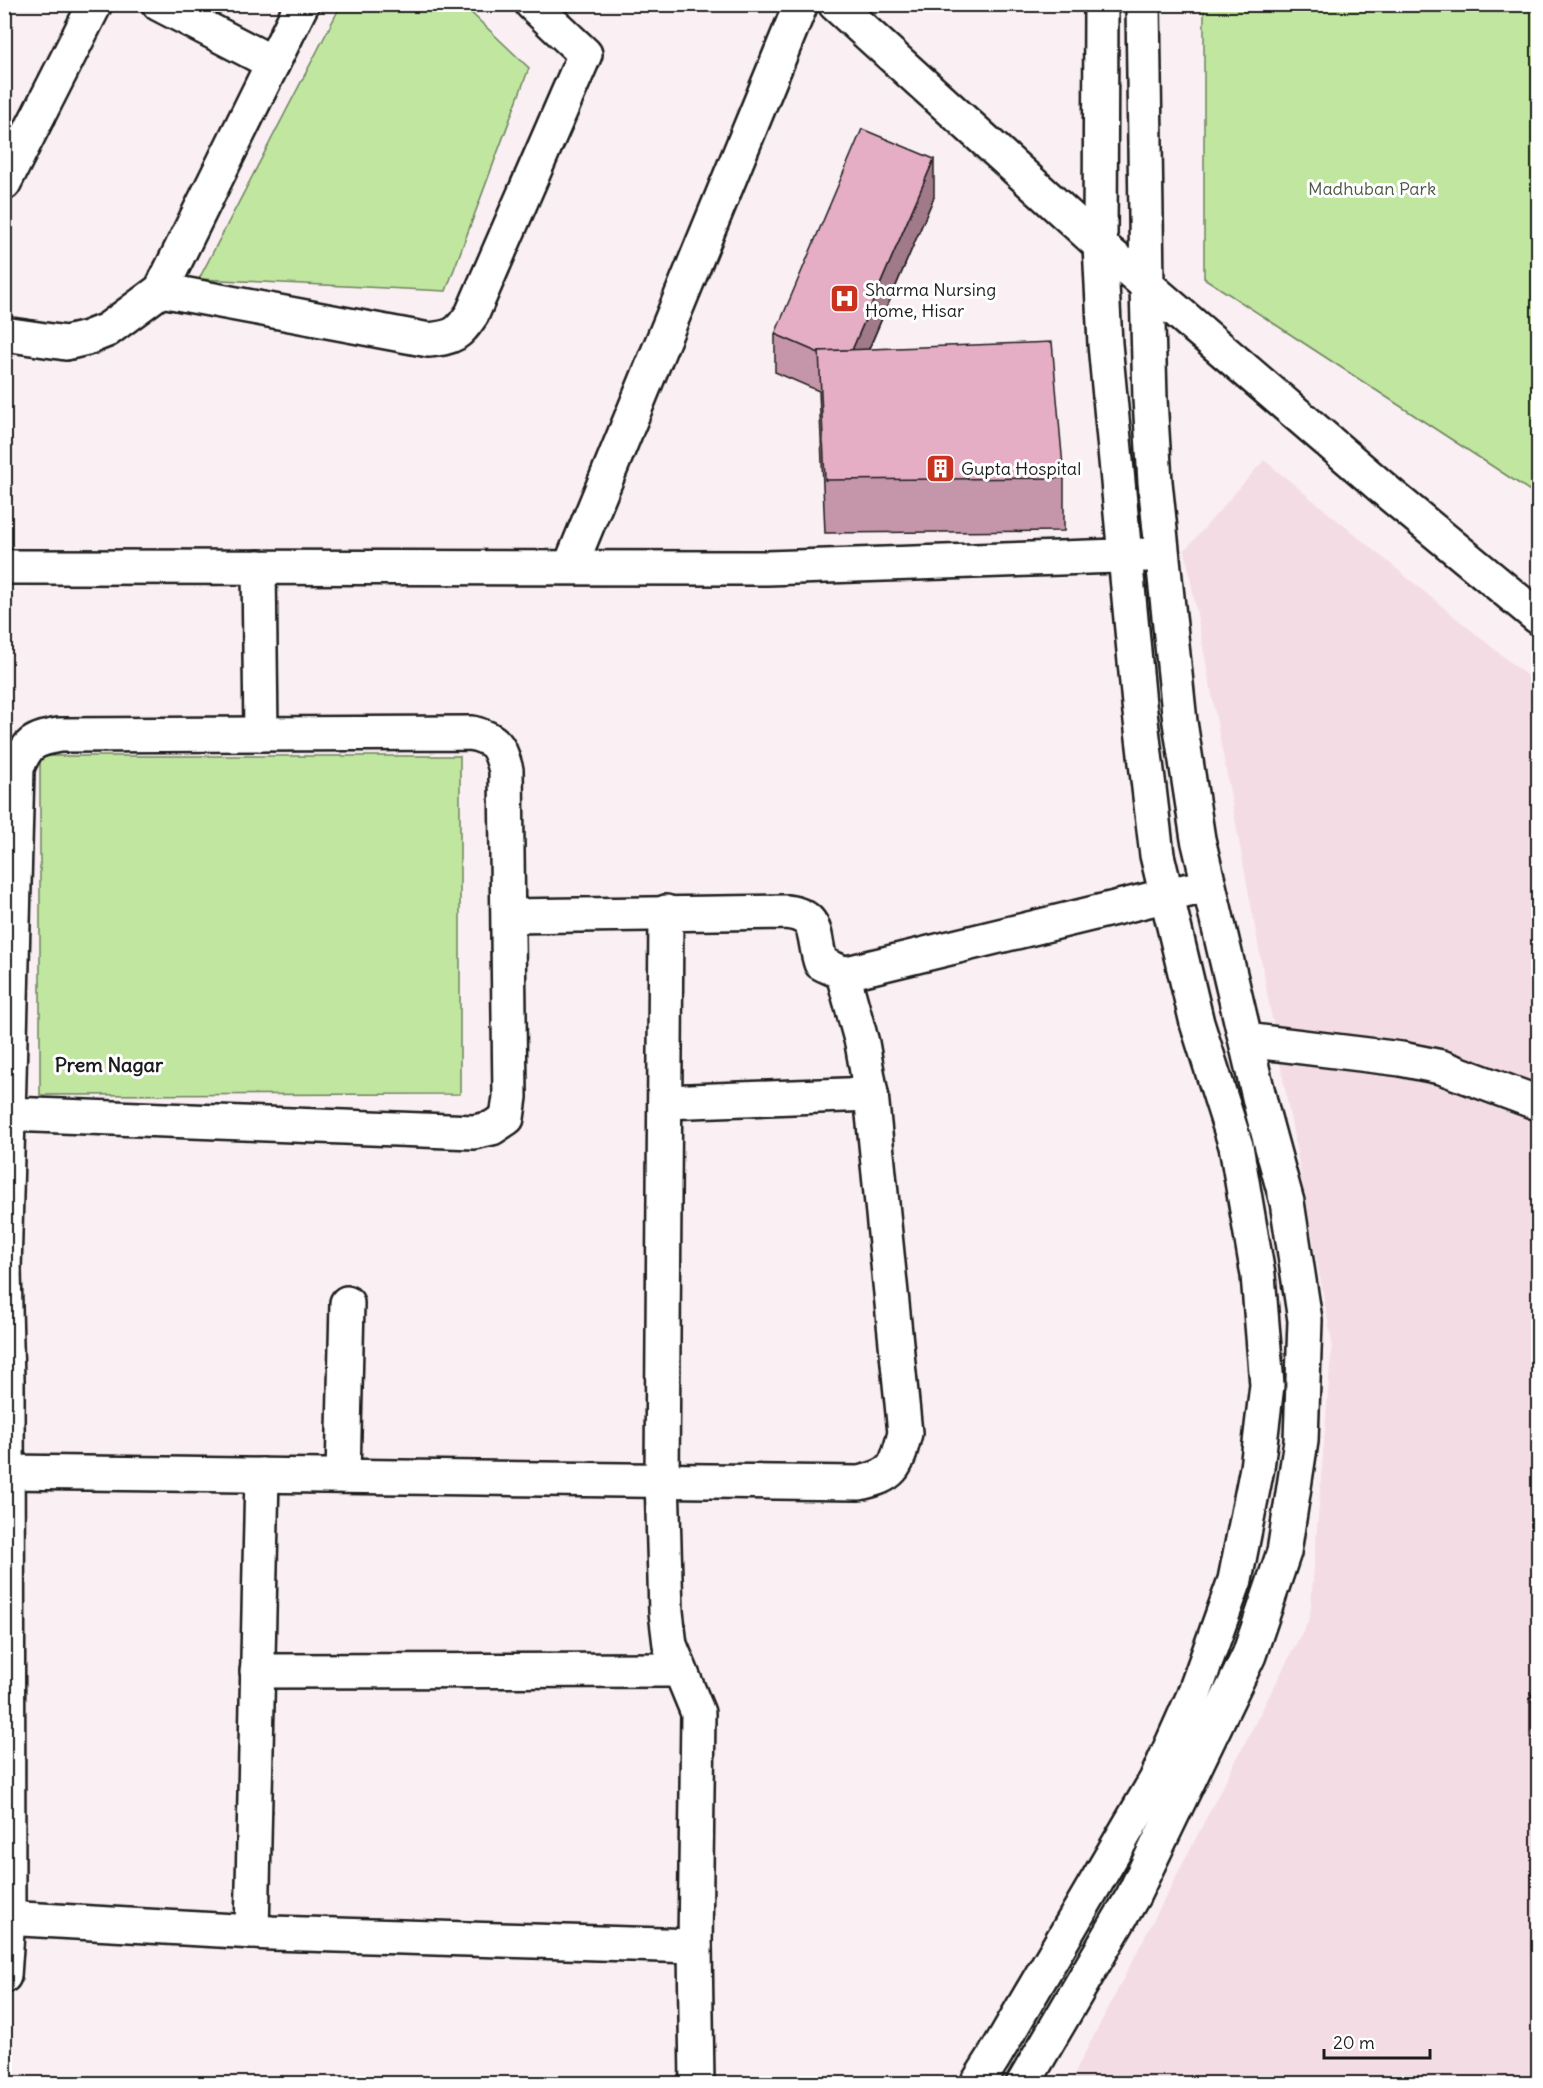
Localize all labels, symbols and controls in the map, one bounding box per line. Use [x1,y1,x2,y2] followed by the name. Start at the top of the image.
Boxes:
[1308,177,1436,200] park label: Madhuban Park
[865,278,996,322] place label: Sharma Nursing Home, Hisar
[828,283,860,315] hospital icon: Sharma Nursing Home, Hisar
[924,452,956,484] building icon: Gupta Hospital
[961,457,1081,480] place label: Gupta Hospital
[55,1052,164,1077] district label: Prem Nagar
[1324,2022,1430,2060] scale bar
[1333,2031,1375,2054] text: 20 m

